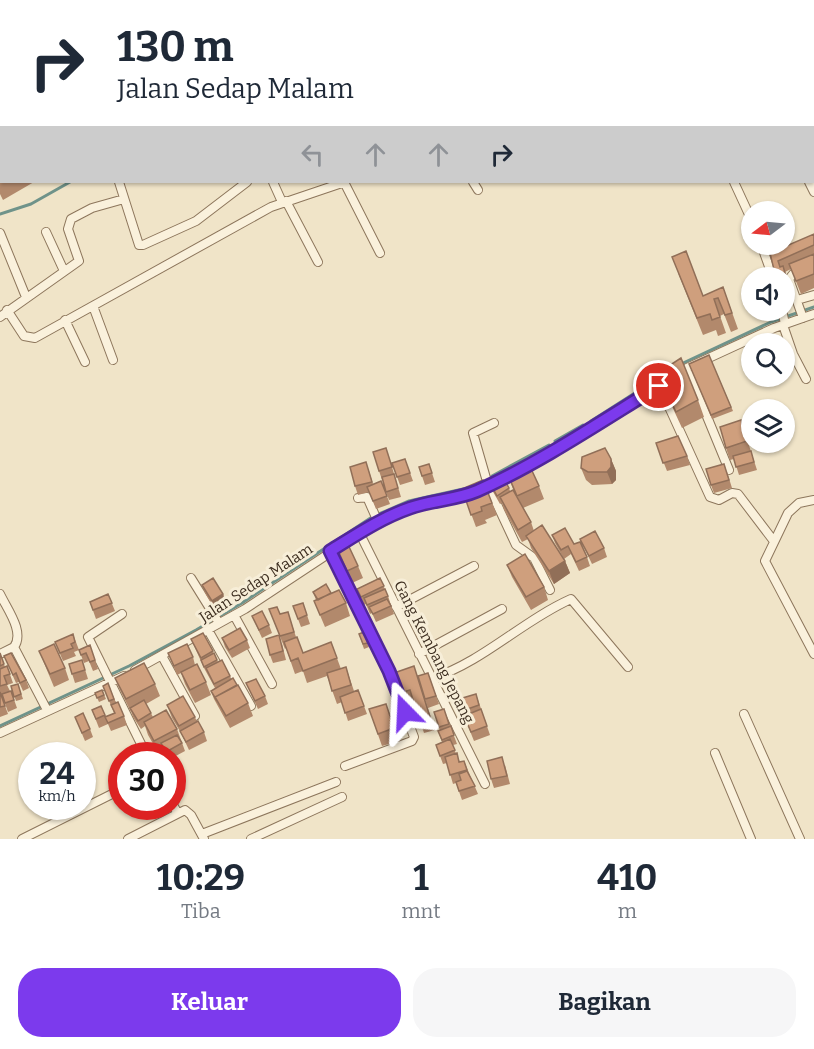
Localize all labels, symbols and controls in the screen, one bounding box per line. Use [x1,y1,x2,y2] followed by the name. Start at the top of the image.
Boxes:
[117,22,234,72] text: 130 m
[18,24,96,102] icon: right
[117,73,354,105] text: Jalan Sedap Malam
[296,138,329,171] icon: left
[359,138,392,171] icon: ahead
[422,138,455,171] icon: ahead
[485,138,518,171] icon: right
[741,201,795,255] north arrow
[741,201,795,453] map controls
[741,267,795,321] button: sound
[741,333,795,387] button: search
[633,360,684,411] pin
[642,369,675,402] icon: arrive
[741,399,795,453] button: layers
[195,539,317,627] street label: Jalan Sedap Malam
[390,577,478,727] street label: Gang Kembang Jepang
[373,680,437,744] position arrow
[108,742,186,820] speed limit sign: 30
[39,756,75,792] text: 24
[38,787,76,805] text: km/h
[157,856,245,900] text: 10:29
[413,856,429,900] text: 1
[597,856,657,900] text: 410
[181,899,221,923] text: Tiba
[402,899,441,923] text: mnt
[618,899,637,923] text: m
[18,968,401,1037] button: Keluar
[413,968,796,1037] button: Bagikan

